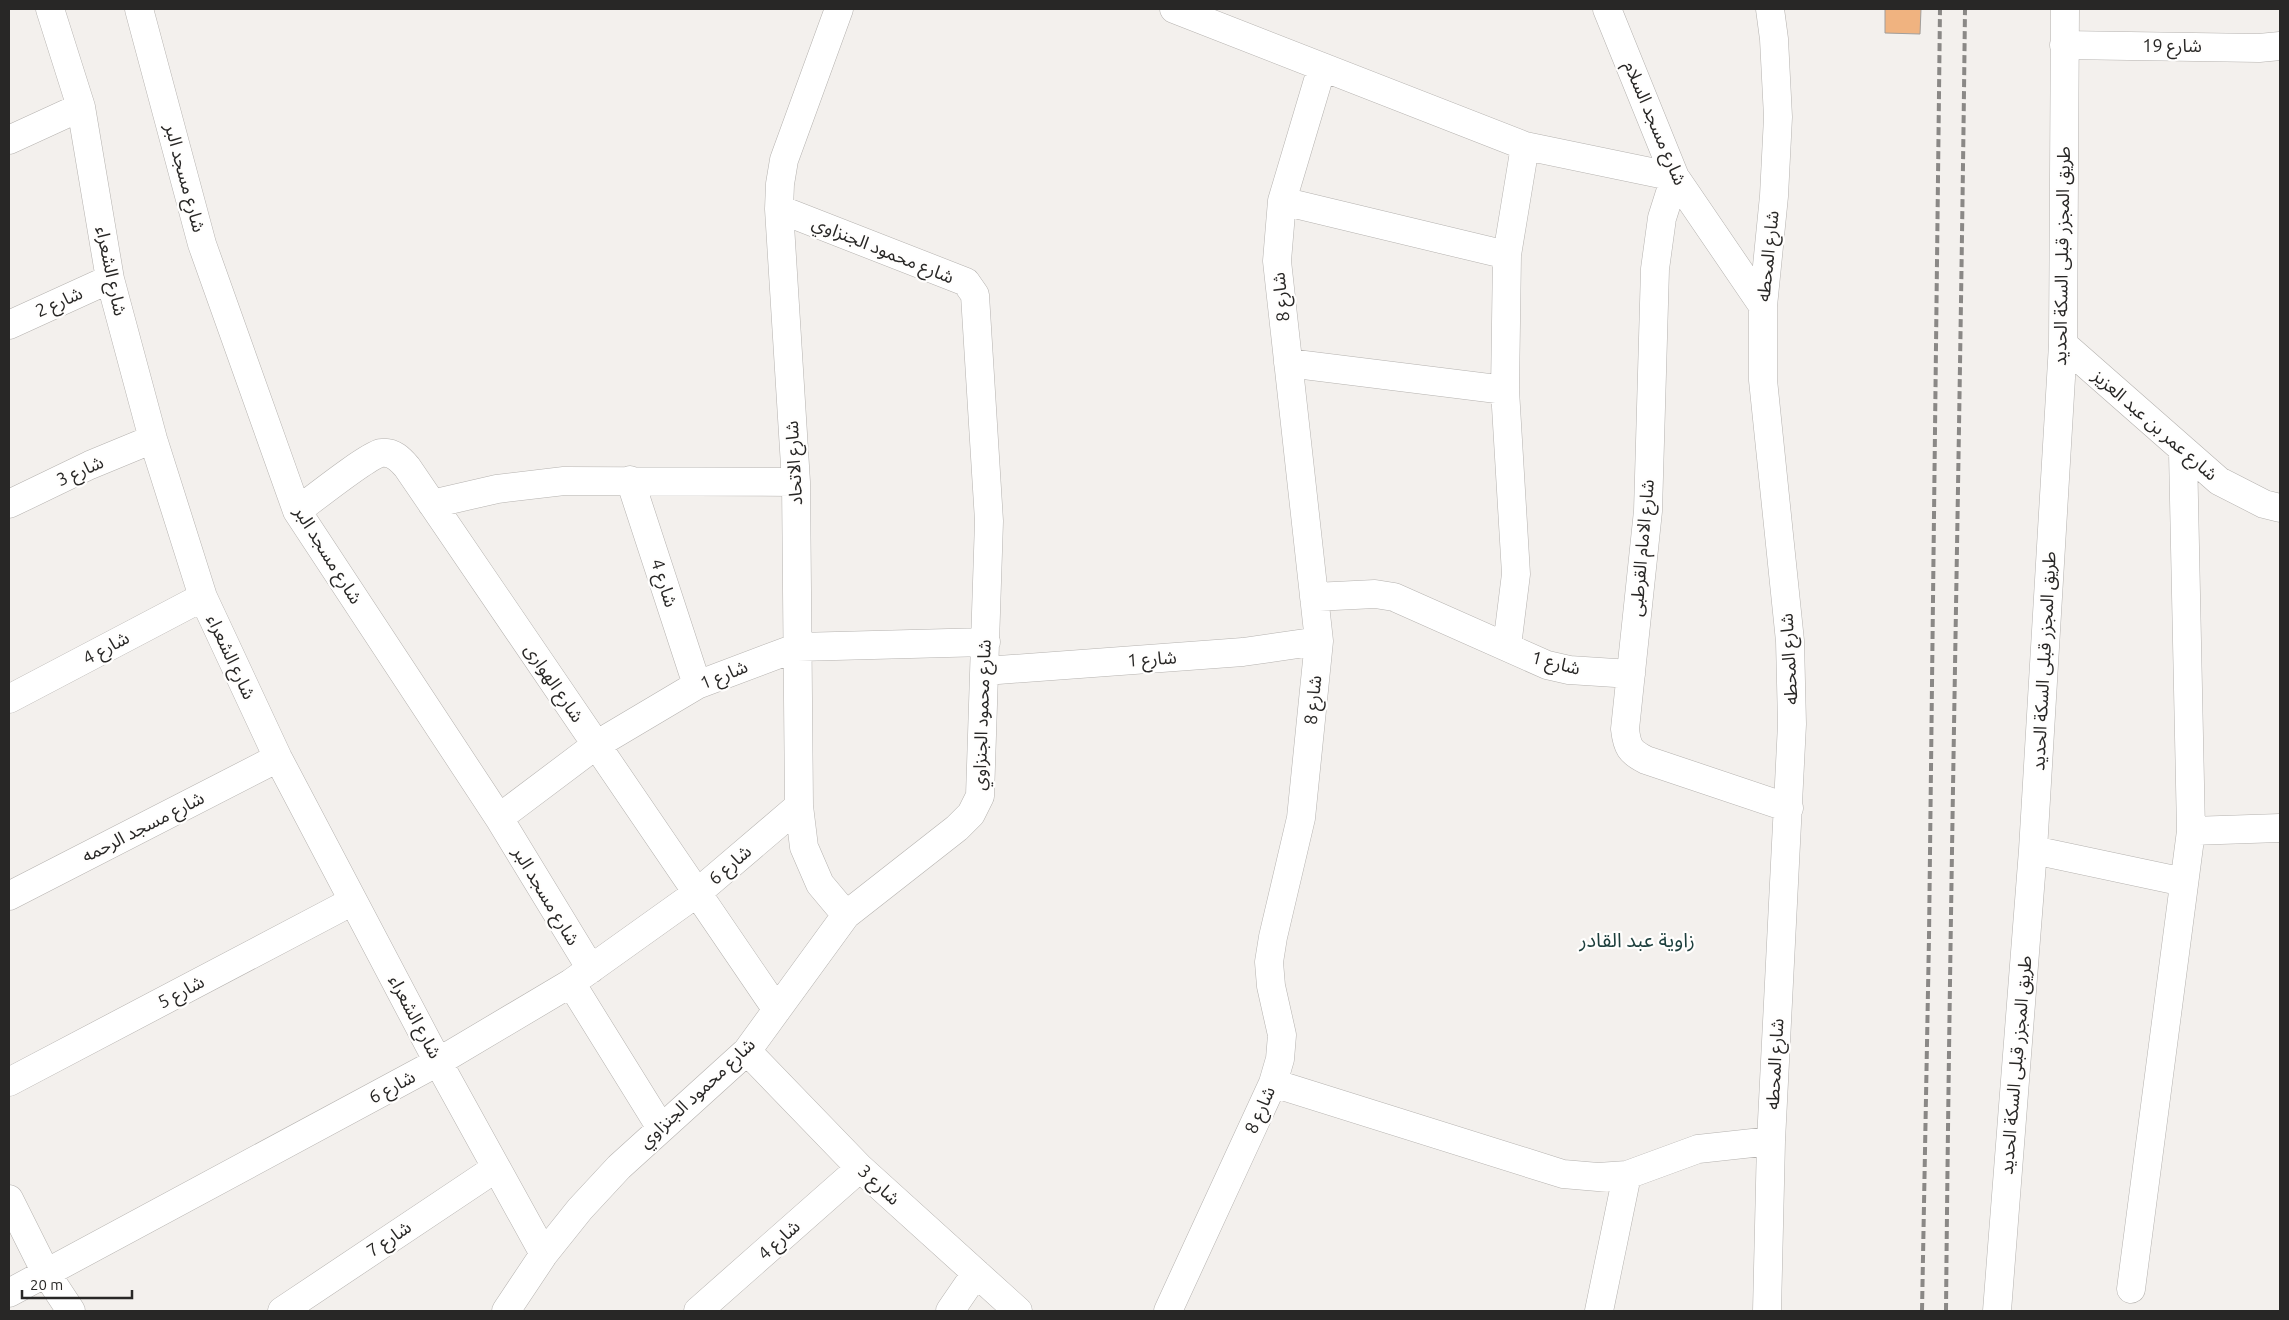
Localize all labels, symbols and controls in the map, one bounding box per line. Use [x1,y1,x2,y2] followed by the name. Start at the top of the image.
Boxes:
[2142,35,2202,60] street label: شارع 19
[1616,58,1691,190] street label: شارع مسجد السلام
[157,120,210,235] street label: شارع مسجد البر
[2049,146,2075,366] street label: طريق المجزر قبلى السكة الحديد
[1752,209,1787,303] street label: شارع المحطه
[808,212,957,291] street label: شارع محمود الجنزاوي
[88,224,131,319] street label: شارع الشعراء
[1267,271,1298,323] street label: شارع 8
[32,282,87,325] street label: شارع 2
[2085,364,2222,488] street label: شارع عمر بن عبد العزيز
[781,420,810,506] street label: شارع الاتحاد
[53,451,108,494] street label: شارع 3
[1625,479,1662,618] street label: شارع الامام القرطبى
[286,501,367,610] street label: شارع مسجد البر
[2027,551,2061,771] street label: طريق المجزر قبلى السكة الحديد
[643,556,682,611] street label: شارع 4
[199,611,260,704] street label: شارع الشعراء
[1776,613,1805,705] street label: شارع المحطه
[79,627,134,672] street label: شارع 4
[517,639,588,728] street label: شارع الهوارى
[968,639,999,791] street label: شارع محمود الجنزاوي
[1127,646,1178,675] street label: شارع 1
[1529,646,1583,683] street label: شارع 1
[697,656,752,697] street label: شارع 1
[1299,674,1330,726] street label: شارع 8
[78,787,209,870] street label: شارع مسجد الرحمه
[704,841,758,892] street label: شارع 6
[505,842,584,951] street label: شارع مسجد البر
[1578,928,1695,952] district label: زاوية عبد القادر
[1995,955,2037,1175] street label: طريق المجزر قبلى السكة الحديد
[154,971,209,1016] street label: شارع 5
[381,972,446,1064] street label: شارع الشعراء
[1762,1018,1791,1110] street label: شارع المحطه
[634,1033,762,1155] street label: شارع محمود الجنزاوي
[365,1066,420,1111] street label: شارع 6
[1240,1083,1283,1138] street label: شارع 8
[851,1160,905,1212] street label: شارع 3
[753,1215,807,1267] street label: شارع 4
[362,1216,417,1264] street label: شارع 7
[22,1268,132,1300] scale bar
[30,1276,63,1293] text: 20 m

